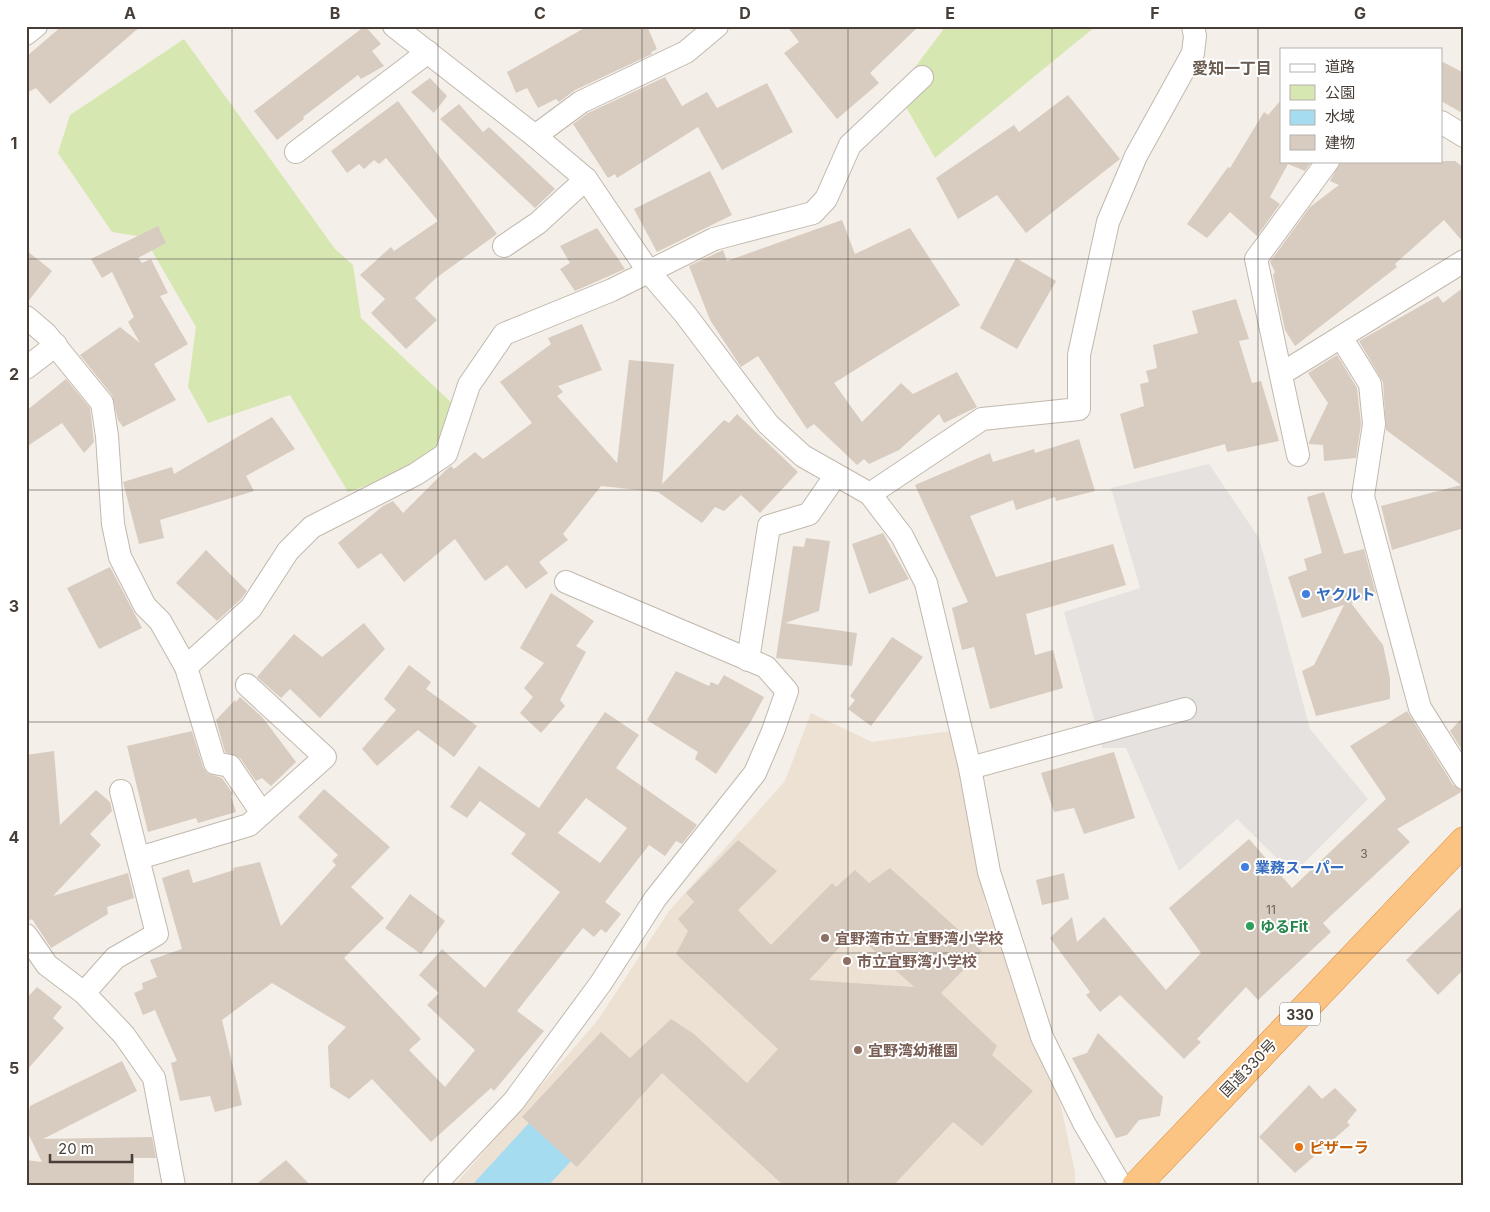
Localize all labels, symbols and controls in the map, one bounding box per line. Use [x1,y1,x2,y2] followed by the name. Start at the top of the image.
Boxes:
[124,3,136,23] text: A
[330,3,340,23] text: B
[534,3,546,23] text: C
[739,3,751,23] text: D
[945,3,955,23] text: E
[1150,3,1160,23] text: F
[1354,3,1366,23] text: G
[1280,48,1442,162] legend
[1325,57,1355,76] text: 道路
[1192,58,1272,78] district label: 愛知一丁目
[1325,83,1355,102] text: 公園
[1325,107,1355,126] text: 水域
[11,133,17,153] text: 1
[1325,133,1355,152] text: 建物
[9,364,19,384] text: 2
[1316,585,1376,604] place label: ヤクルト
[1300,588,1312,600] marker: ヤクルト
[9,596,19,616] text: 3
[9,827,20,847] text: 4
[1360,846,1368,861] house number: 3
[1255,858,1345,877] place label: 業務スーパー
[1239,861,1251,873] marker: 業務スーパー
[1266,902,1276,917] house number: 11
[1260,917,1309,936] place label: ゆるFit
[1244,920,1256,932] marker: ゆるFit
[835,929,1004,948] place label: 宜野湾市立 宜野湾小学校
[819,932,831,944] marker: 宜野湾市立 宜野湾小学校
[857,952,977,971] place label: 市立宜野湾小学校
[841,955,853,967] marker: 市立宜野湾小学校
[1280,1002,1320,1026] road number: 330
[1216,1035,1280,1101] street label: 国道330号
[868,1041,958,1060] place label: 宜野湾幼稚園
[852,1044,864,1056] marker: 宜野湾幼稚園
[9,1058,19,1078] text: 5
[50,1132,132,1164] scale bar
[1309,1138,1369,1157] place label: ピザーラ
[58,1139,94,1158] text: 20 m
[1293,1141,1305,1153] marker: ピザーラ

